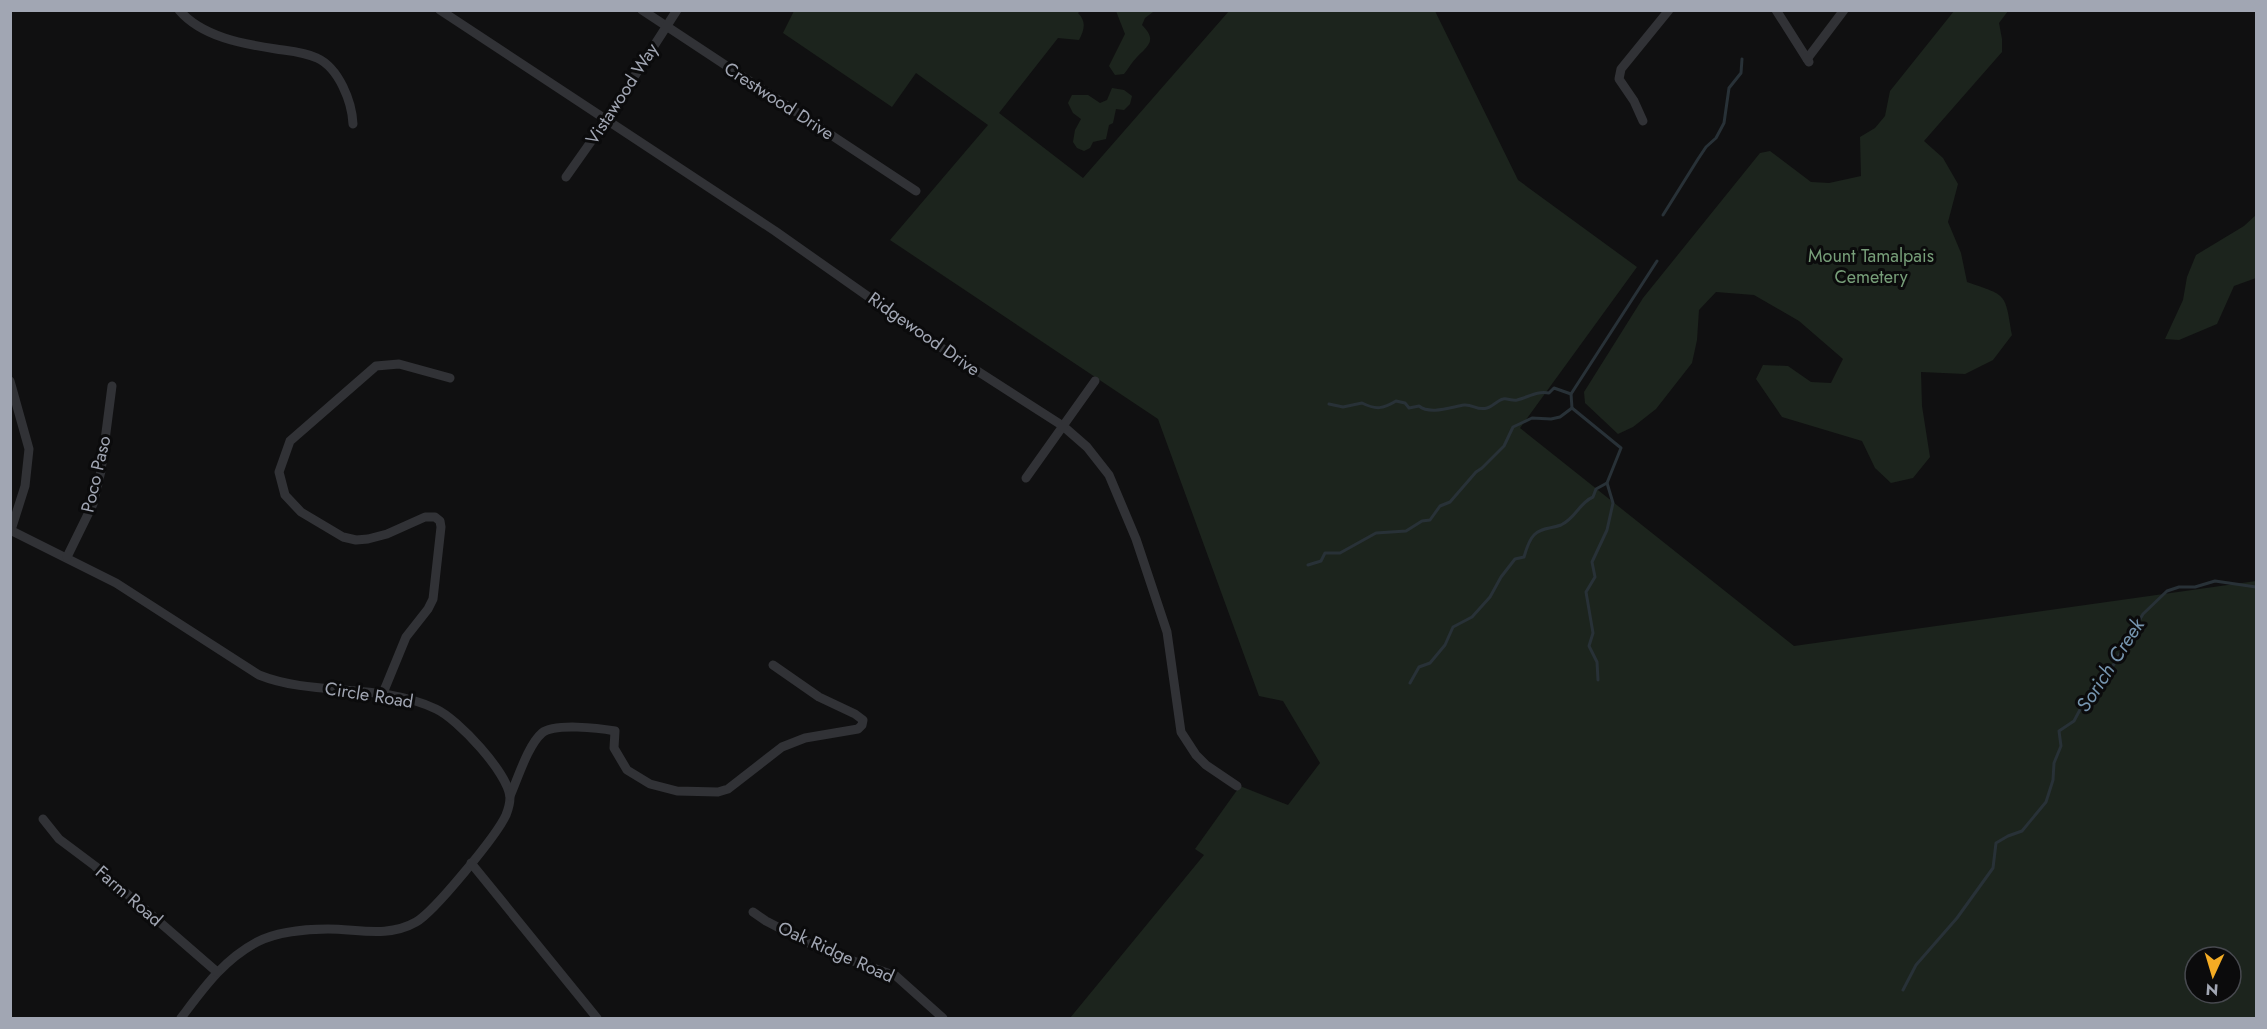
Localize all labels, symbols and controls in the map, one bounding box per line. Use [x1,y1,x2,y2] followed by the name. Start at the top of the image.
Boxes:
[579,38,665,150] street label: Vistawood Way
[719,56,839,146] street label: Crestwood Drive
[1808,243,1934,290] park label: Mount Tamalpais Cemetery
[863,286,985,382] street label: Ridgewood Drive
[75,433,117,515] street label: Poco Paso
[2069,611,2152,718] water label: Sorich Creek
[323,675,415,715] street label: Circle Road
[90,859,168,933] street label: Farm Road
[774,915,898,989] street label: Oak Ridge Road
[2183,945,2243,1005] north arrow
[2205,978,2219,1001] text: N

